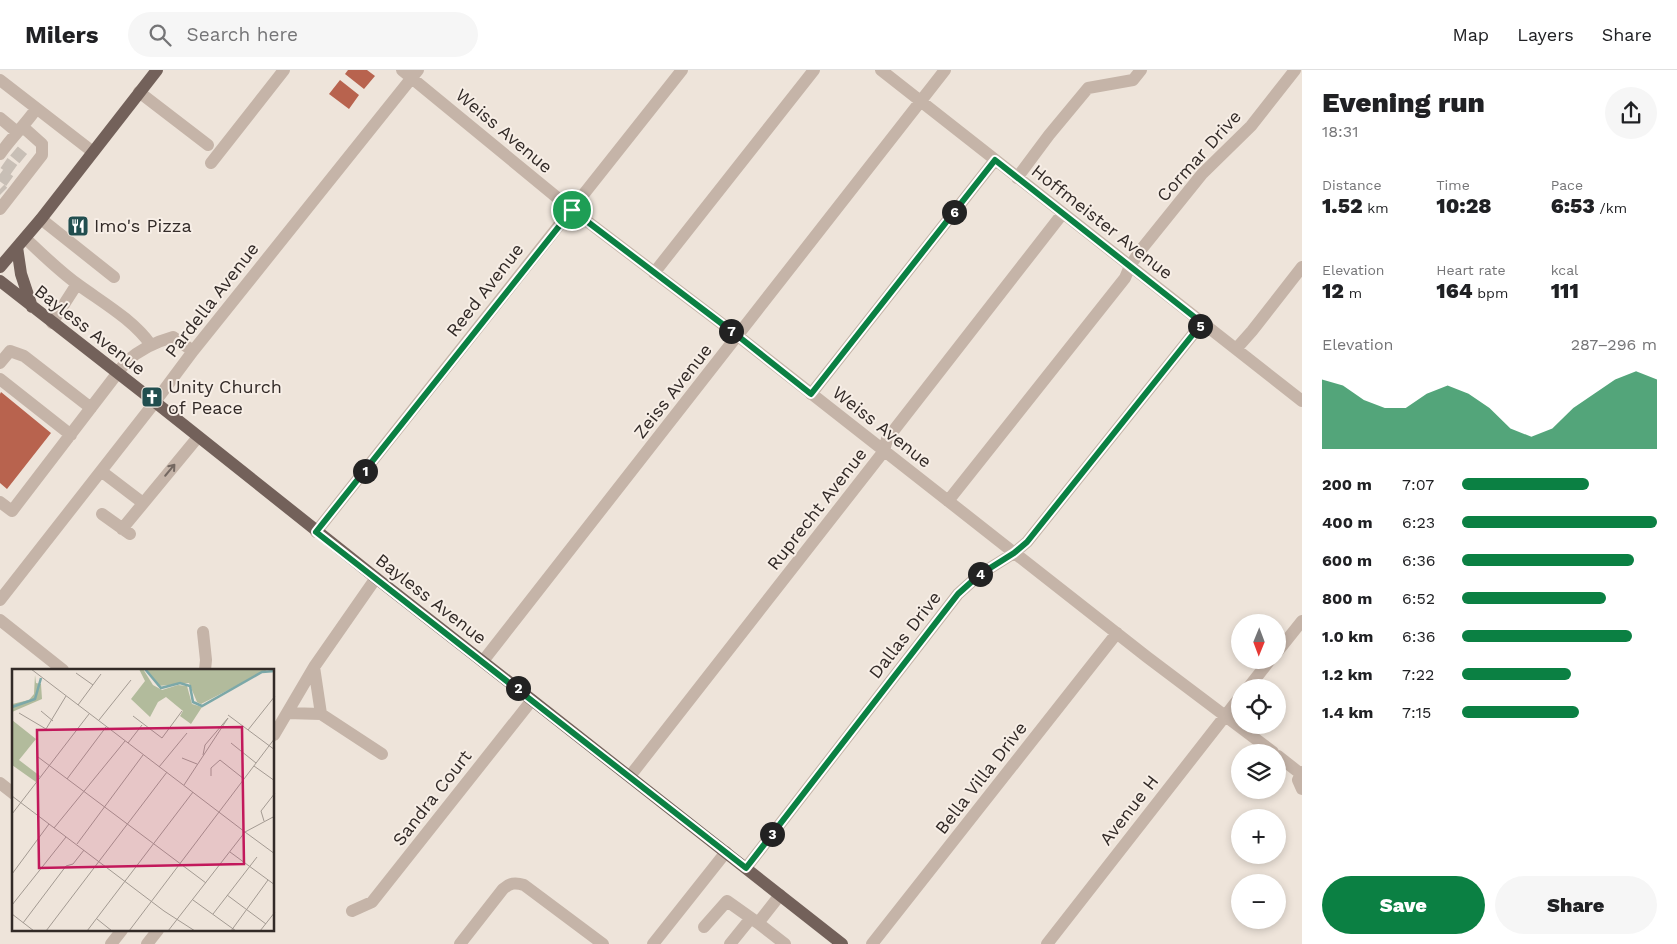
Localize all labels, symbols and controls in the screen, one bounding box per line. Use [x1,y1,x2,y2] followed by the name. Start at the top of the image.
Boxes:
[128,12,478,57] search box
[25,21,98,49] text: Milers
[146,21,174,49] icon: search
[186,23,298,46] text: Search here
[1452,24,1489,45] text: Map
[1517,24,1574,45] text: Layers
[1602,24,1652,45] text: Share
[452,84,557,177] street label: Weiss Avenue
[1322,86,1485,119] text: Evening run
[1605,87,1657,139] button: share
[1152,106,1245,206] street label: Cormar Drive
[1322,122,1358,141] text: 18:31
[1027,160,1177,283] street label: Hoffmeister Avenue
[1322,177,1382,193] text: Distance
[1436,177,1470,193] text: Time
[1551,177,1583,193] text: Pace
[551,189,593,231] pin
[1322,193,1363,218] text: 1.52
[1436,193,1492,218] text: 10:28
[1551,193,1595,218] text: 6:53
[558,196,586,224] icon: arrive
[942,200,966,224] pin: 6
[1363,200,1389,216] text: km
[1595,200,1627,216] text: /km
[950,204,959,220] text: 6
[66,214,90,238] restaurant icon: Imo's Pizza
[94,215,192,236] place label: Imo's Pizza
[160,238,263,361] street label: Pardella Avenue
[442,239,528,341] street label: Reed Avenue
[1322,262,1385,278] text: Elevation
[1436,262,1506,278] text: Heart rate
[1551,262,1578,278] text: kcal
[1322,278,1344,303] text: 12
[1436,278,1473,303] text: 164
[1551,278,1579,303] text: 111
[31,280,150,379] street label: Bayless Avenue
[1344,285,1362,301] text: m
[1473,285,1508,301] text: bpm
[1188,314,1212,338] pin: 5
[718,318,744,344] pin: 7
[1196,318,1205,334] text: 5
[727,323,736,339] text: 7
[1322,335,1393,354] text: Elevation
[1571,335,1657,354] text: 287–296 m
[629,339,716,442] street label: Zeiss Avenue
[168,376,282,418] place label: Unity Church of Peace
[829,381,936,472] street label: Weiss Avenue
[140,385,164,409] church icon: Unity Church of Peace
[762,443,871,574] street label: Ruprecht Avenue
[352,458,378,484] pin: 1
[362,463,369,479] text: 1
[165,464,176,477] one-way arrow
[1322,475,1372,494] text: 200 m
[1402,475,1434,494] text: 7:07
[1322,513,1373,532] text: 400 m
[1402,513,1435,532] text: 6:23
[372,549,491,648] street label: Bayless Avenue
[1322,551,1372,570] text: 600 m
[1402,551,1436,570] text: 6:36
[968,562,992,586] pin: 4
[976,566,985,582] text: 4
[864,587,945,682] street label: Dallas Drive
[1322,589,1372,608] text: 800 m
[1402,589,1435,608] text: 6:52
[1231,614,1286,669] north arrow
[1231,614,1286,929] map controls
[1322,627,1373,646] text: 1.0 km
[1402,627,1436,646] text: 6:36
[1322,665,1373,684] text: 1.2 km
[1402,665,1434,684] text: 7:22
[12,669,275,932] inset map
[506,676,530,700] pin: 2
[1231,679,1286,734] button: locate
[514,680,523,696] text: 2
[1322,703,1373,722] text: 1.4 km
[1402,703,1431,722] text: 7:15
[930,717,1031,838] street label: Bella Villa Drive
[1231,744,1286,799] button: layers
[388,745,476,850] street label: Sandra Court
[1095,771,1162,849] street label: Avenue H
[1231,809,1286,864] button: +
[760,822,784,846] pin: 3
[768,826,777,842] text: 3
[1231,874,1286,929] button: −
[1322,876,1485,934] button: Save
[1495,876,1657,934] button: Share

